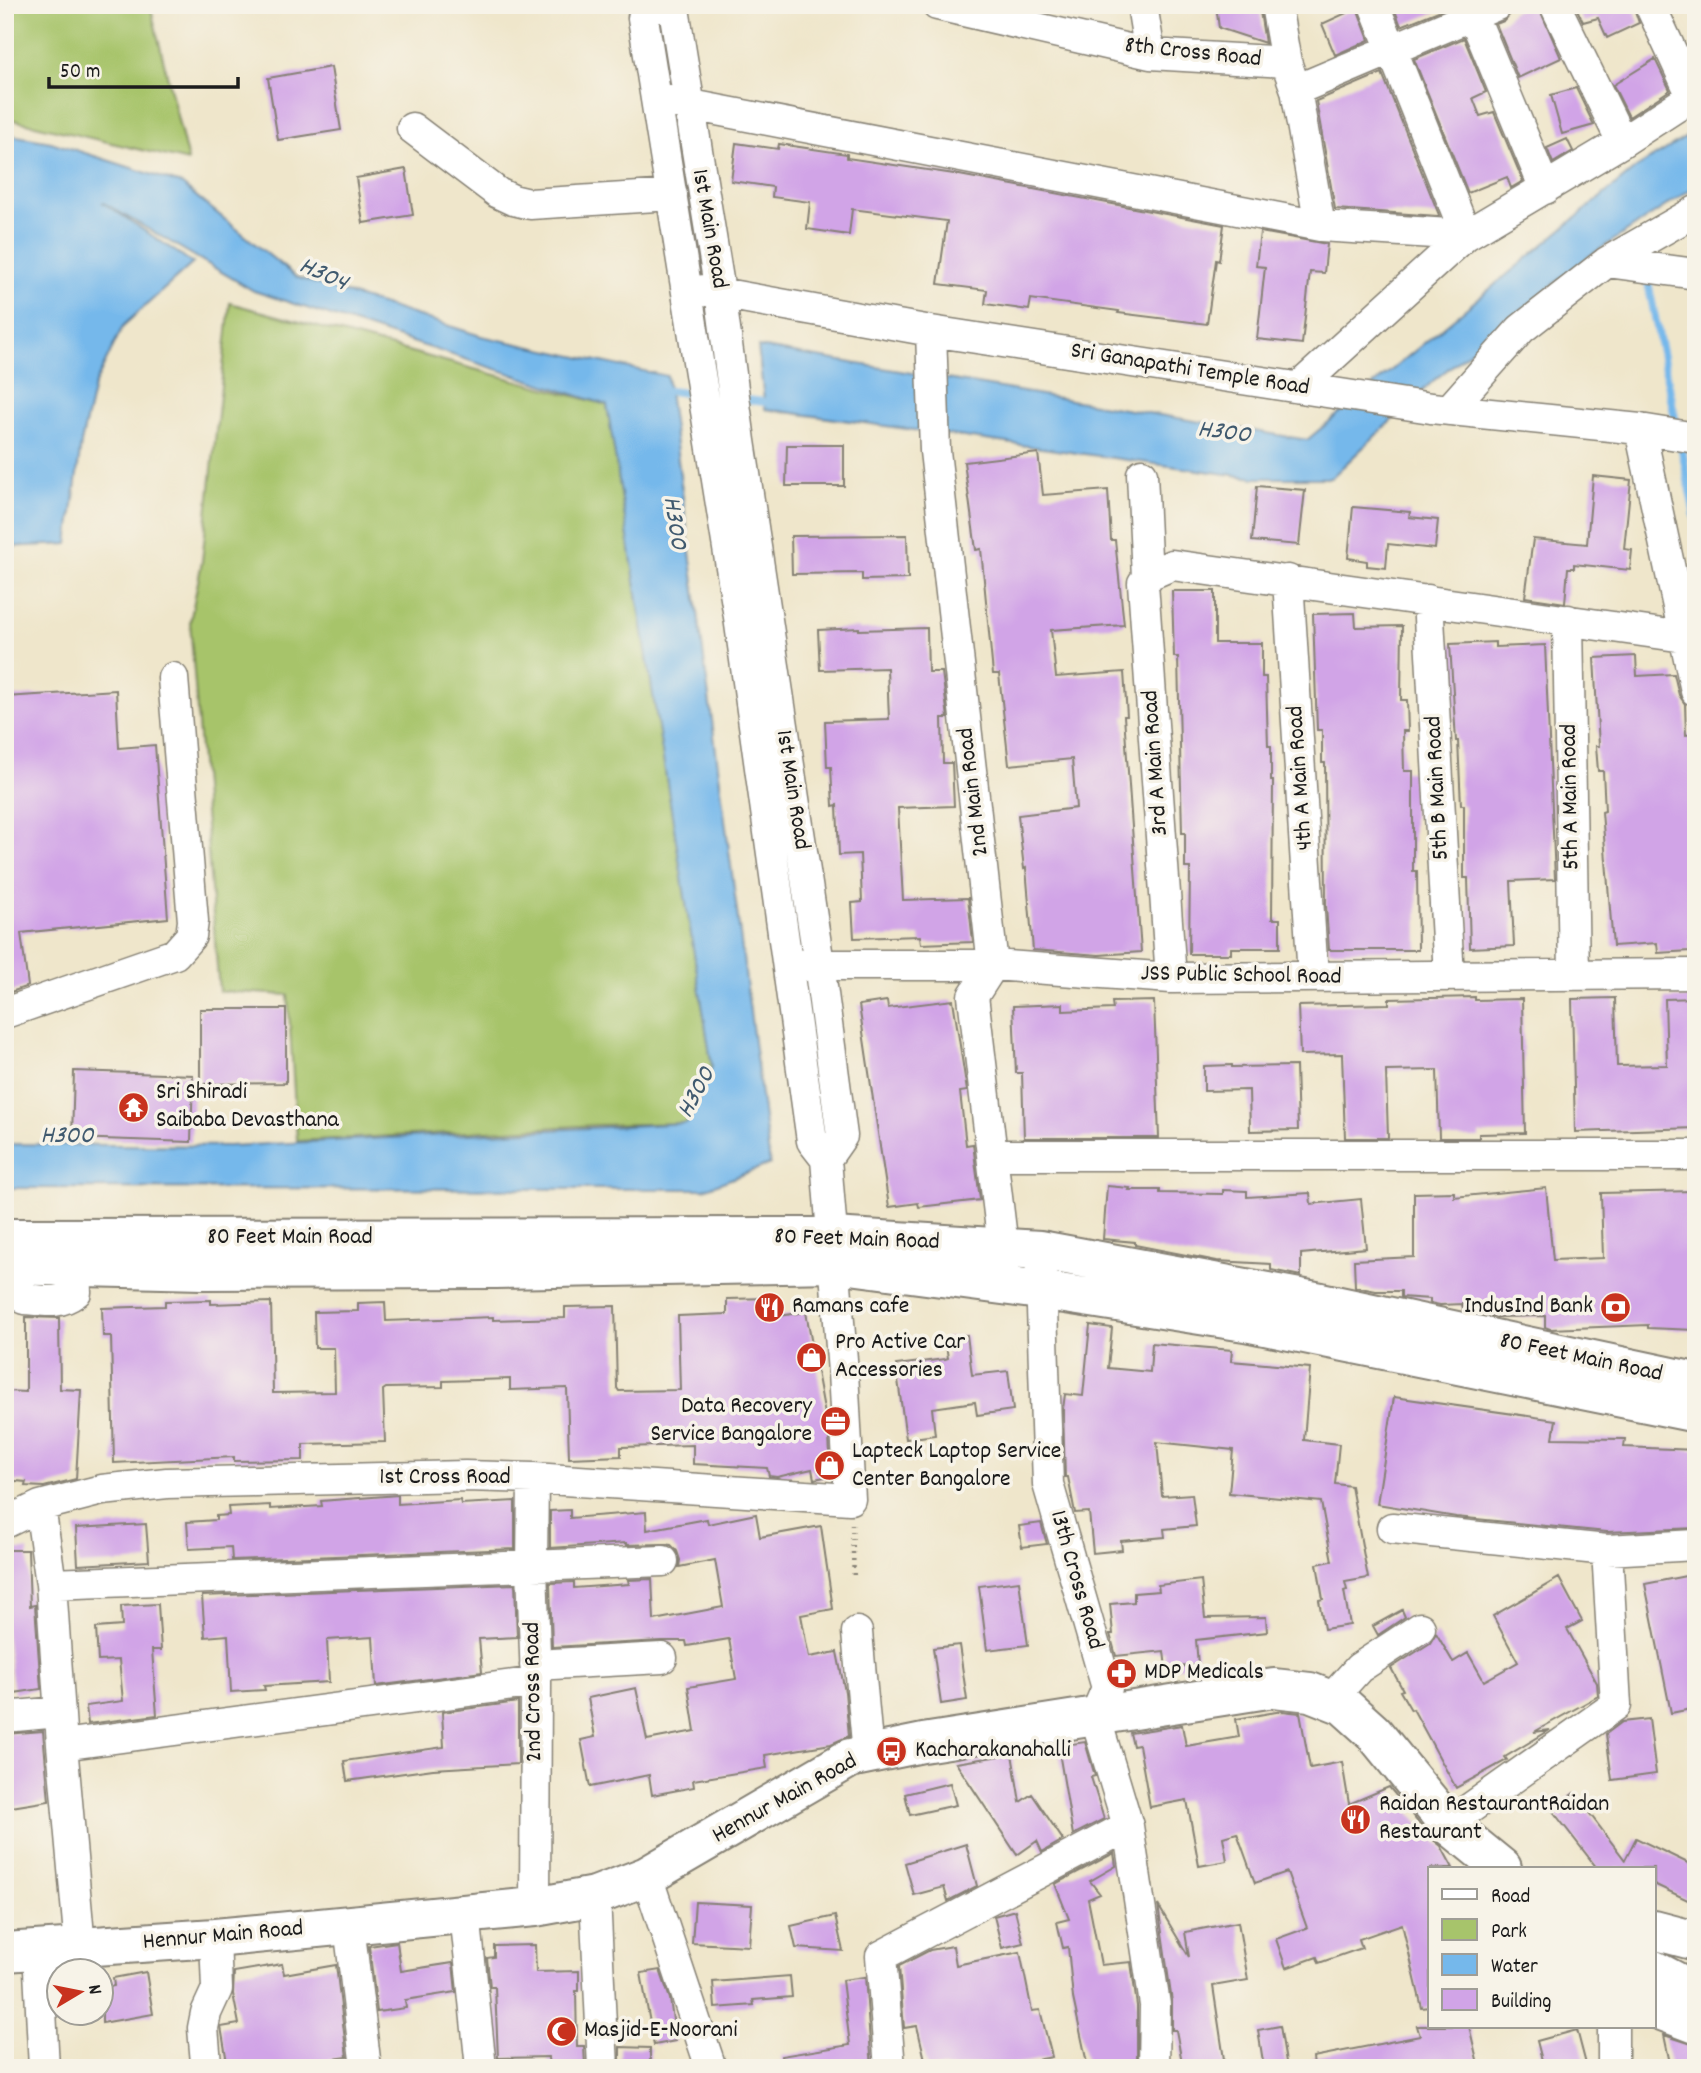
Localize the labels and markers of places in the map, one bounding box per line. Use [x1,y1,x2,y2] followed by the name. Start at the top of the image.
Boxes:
[156,1076,340,1138] place label: Sri Shiradi Saibaba Devasthana
[116,1090,150,1124] temple icon: Sri Shiradi Saibaba Devasthana
[752,1290,786,1324] restaurant icon: Ramans cafe
[792,1290,909,1324] place label: Ramans cafe
[1464,1290,1593,1324] place label: IndusInd Bank
[1599,1290,1633,1324] bank icon: IndusInd Bank
[835,1326,965,1388] place label: Pro Active Car Accessories
[795,1340,829,1374] shop icon: Pro Active Car Accessories
[651,1390,813,1452] place label: Data Recovery Service Bangalore
[818,1404,852,1438] office icon: Data Recovery Service Bangalore
[852,1435,1061,1497] place label: Lapteck Laptop Service Center Bangalore
[812,1449,846,1483] shop icon: Lapteck Laptop Service Center Bangalore
[1104,1656,1138,1690] pharmacy icon: MDP Medicals
[1144,1656,1264,1690] place label: MDP Medicals
[875,1734,909,1768] bus stop icon: Kacharakanahalli
[915,1734,1071,1768] place label: Kacharakanahalli
[1379,1788,1609,1850] place label: Raidan RestaurantRaidan Restaurant
[1339,1802,1373,1836] restaurant icon: Raidan RestaurantRaidan Restaurant
[544,2014,578,2048] mosque icon: Masjid-E-Noorani
[584,2014,738,2048] place label: Masjid-E-Noorani

